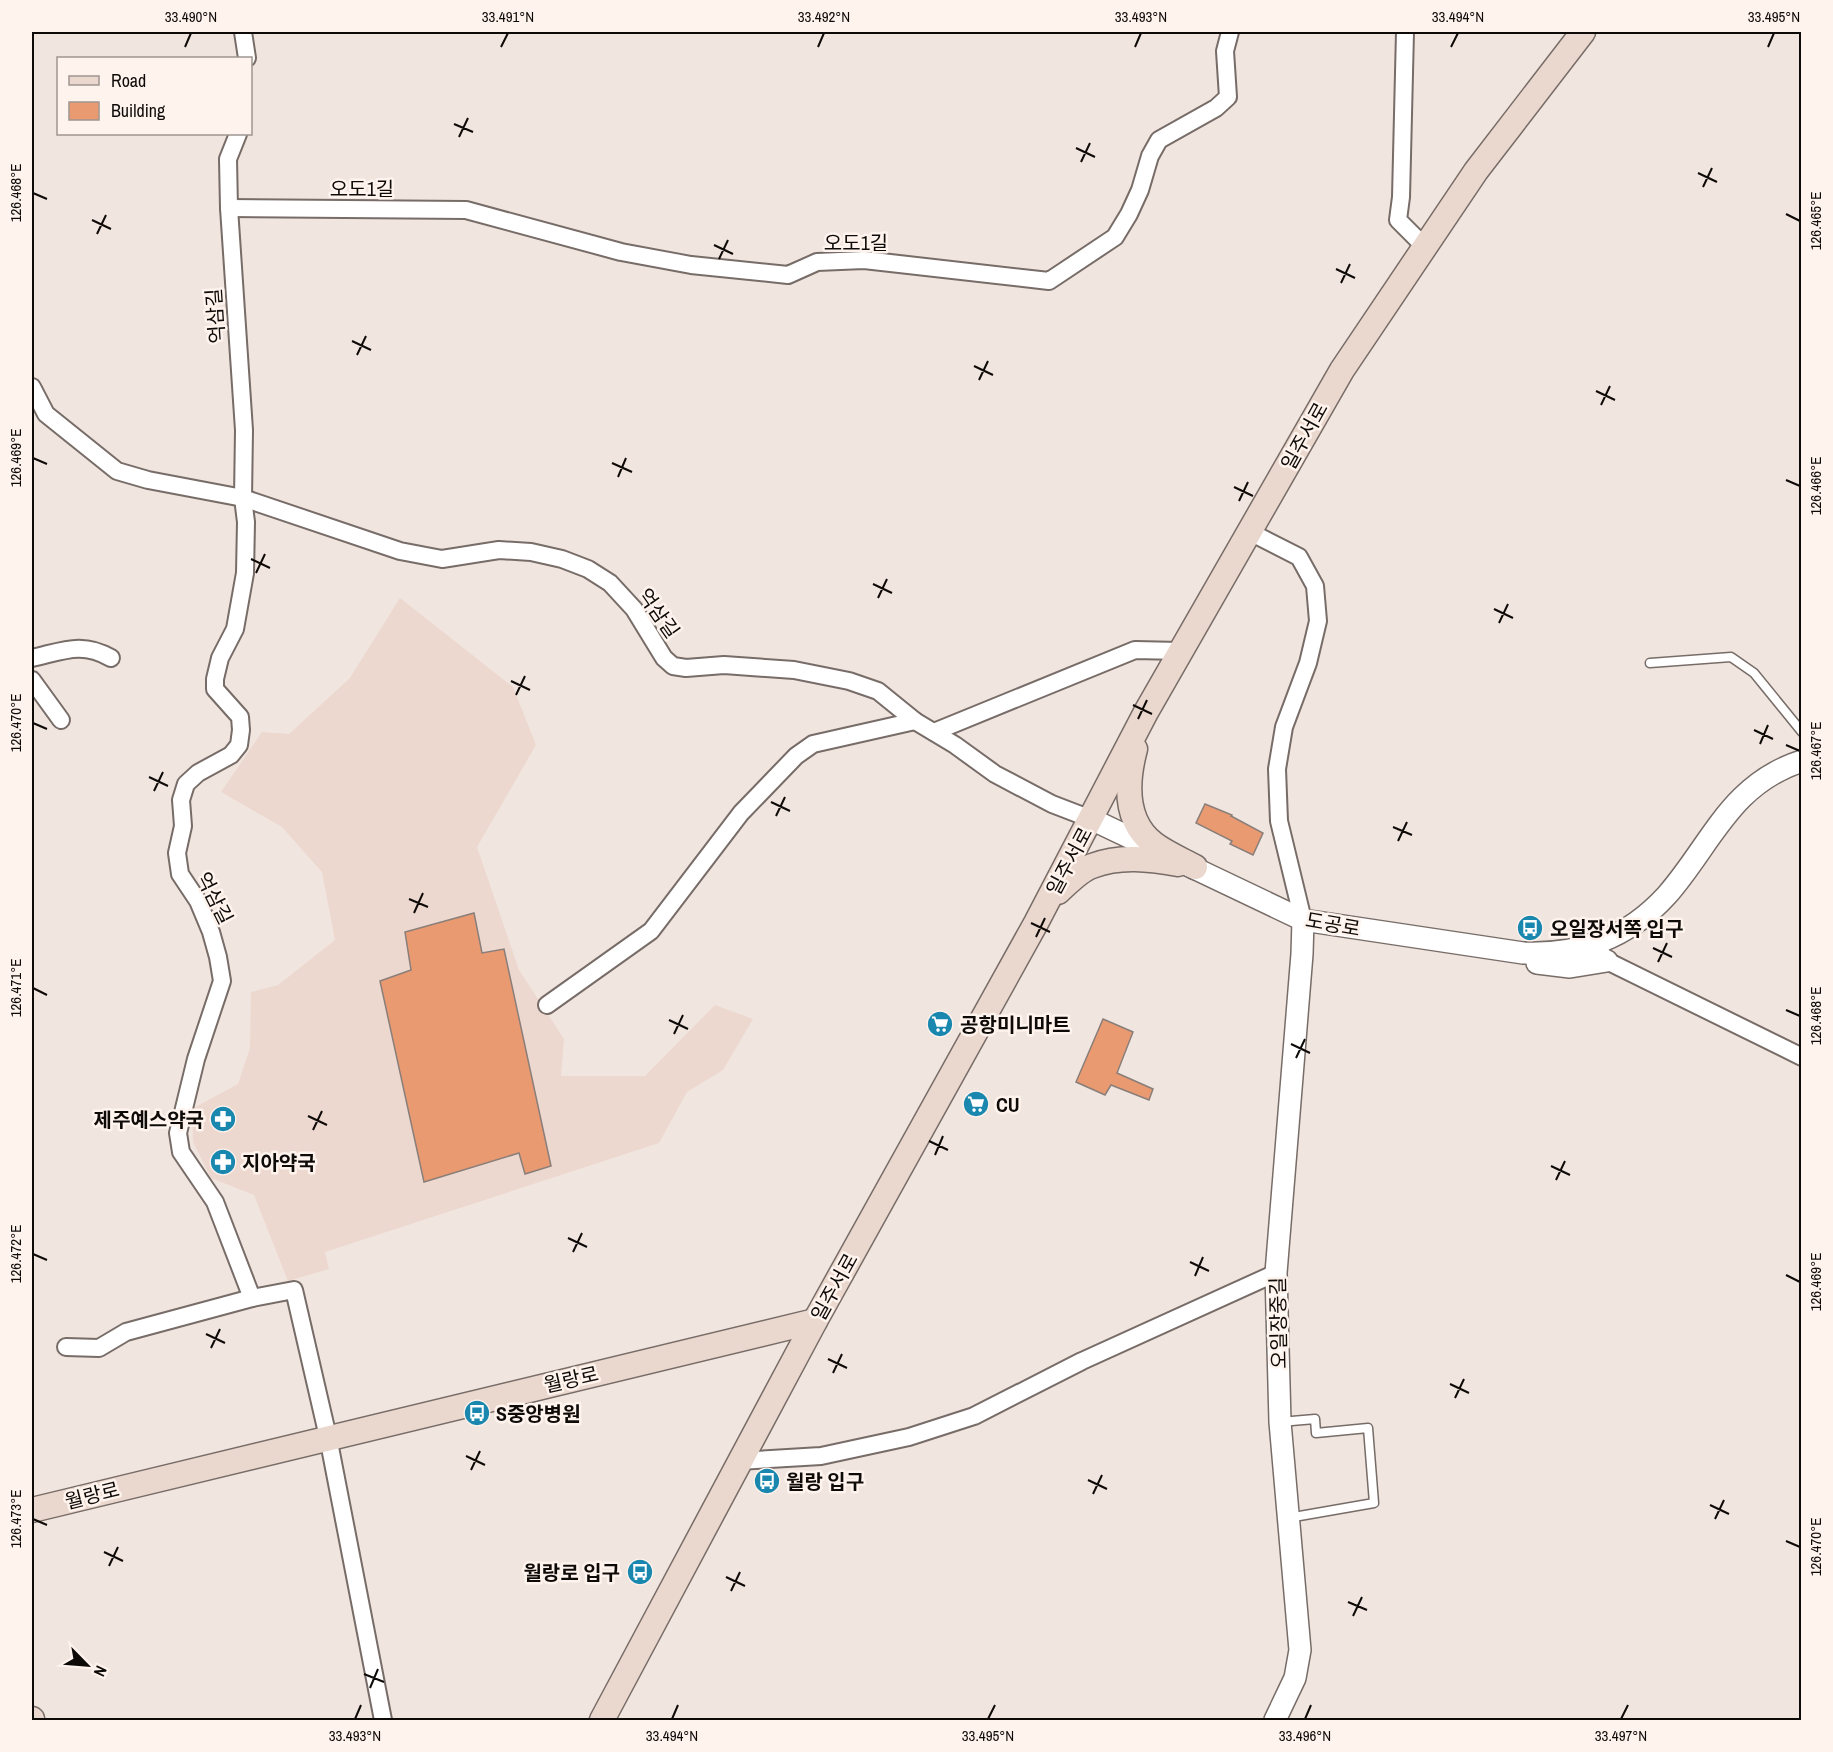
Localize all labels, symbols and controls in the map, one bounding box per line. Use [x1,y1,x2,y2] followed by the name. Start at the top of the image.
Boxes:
[165,6,217,27] text: 33.490°N
[482,6,534,27] text: 33.491°N
[798,6,850,27] text: 33.492°N
[1115,6,1167,27] text: 33.493°N
[1432,6,1484,27] text: 33.494°N
[1748,6,1800,27] text: 33.495°N
[57,57,252,135] legend
[111,68,146,93] text: Road
[111,98,166,123] text: Building
[5,164,26,222] text: 126.468°E
[330,175,394,202] street label: 오도1길
[1805,192,1826,250] text: 126.465°E
[824,229,888,256] street label: 오도1길
[200,288,230,344] street label: 억삼길
[1274,397,1334,475] street label: 일주서로
[5,429,26,487] text: 126.469°E
[1805,457,1826,515] text: 126.466°E
[632,583,686,643] street label: 억삼길
[5,694,26,752] text: 126.470°E
[1805,722,1826,780] text: 126.467°E
[1040,822,1098,900] street label: 일주서로
[190,867,240,929] street label: 억삼길
[1303,906,1363,942] street label: 도공로
[1515,913,1545,943] bus stop icon: 오일장서쪽 입구
[1550,915,1683,942] place label: 오일장서쪽 입구
[5,959,26,1017] text: 126.471°E
[1805,987,1826,1045] text: 126.468°E
[925,1009,955,1039] supermarket icon: 공항미니마트
[960,1011,1070,1038] place label: 공항미니마트
[961,1089,991,1119] supermarket icon: CU
[996,1091,1020,1118] place label: CU
[208,1104,238,1134] pharmacy icon: 제주예스약국
[94,1106,204,1133] place label: 제주예스약국
[208,1147,238,1177] pharmacy icon: 지아약국
[242,1149,316,1176] place label: 지아약국
[5,1225,26,1283] text: 126.472°E
[804,1248,864,1326] street label: 일주서로
[1805,1253,1826,1311] text: 126.469°E
[1264,1277,1292,1369] street label: 오일장중길
[541,1360,601,1398] street label: 월랑로
[462,1398,492,1428] bus stop icon: S중앙병원
[496,1400,581,1427] place label: S중앙병원
[752,1466,782,1496] bus stop icon: 월랑 입구
[786,1468,864,1495] place label: 월랑 입구
[62,1475,122,1515] street label: 월랑로
[5,1490,26,1548] text: 126.473°E
[1805,1518,1826,1576] text: 126.470°E
[625,1557,655,1587] bus stop icon: 월랑로 입구
[523,1559,620,1586] place label: 월랑로 입구
[57,1635,117,1695] north arrow
[89,1662,113,1680] text: N
[329,1725,381,1746] text: 33.493°N
[646,1725,698,1746] text: 33.494°N
[962,1725,1014,1746] text: 33.495°N
[1279,1725,1331,1746] text: 33.496°N
[1595,1725,1647,1746] text: 33.497°N

